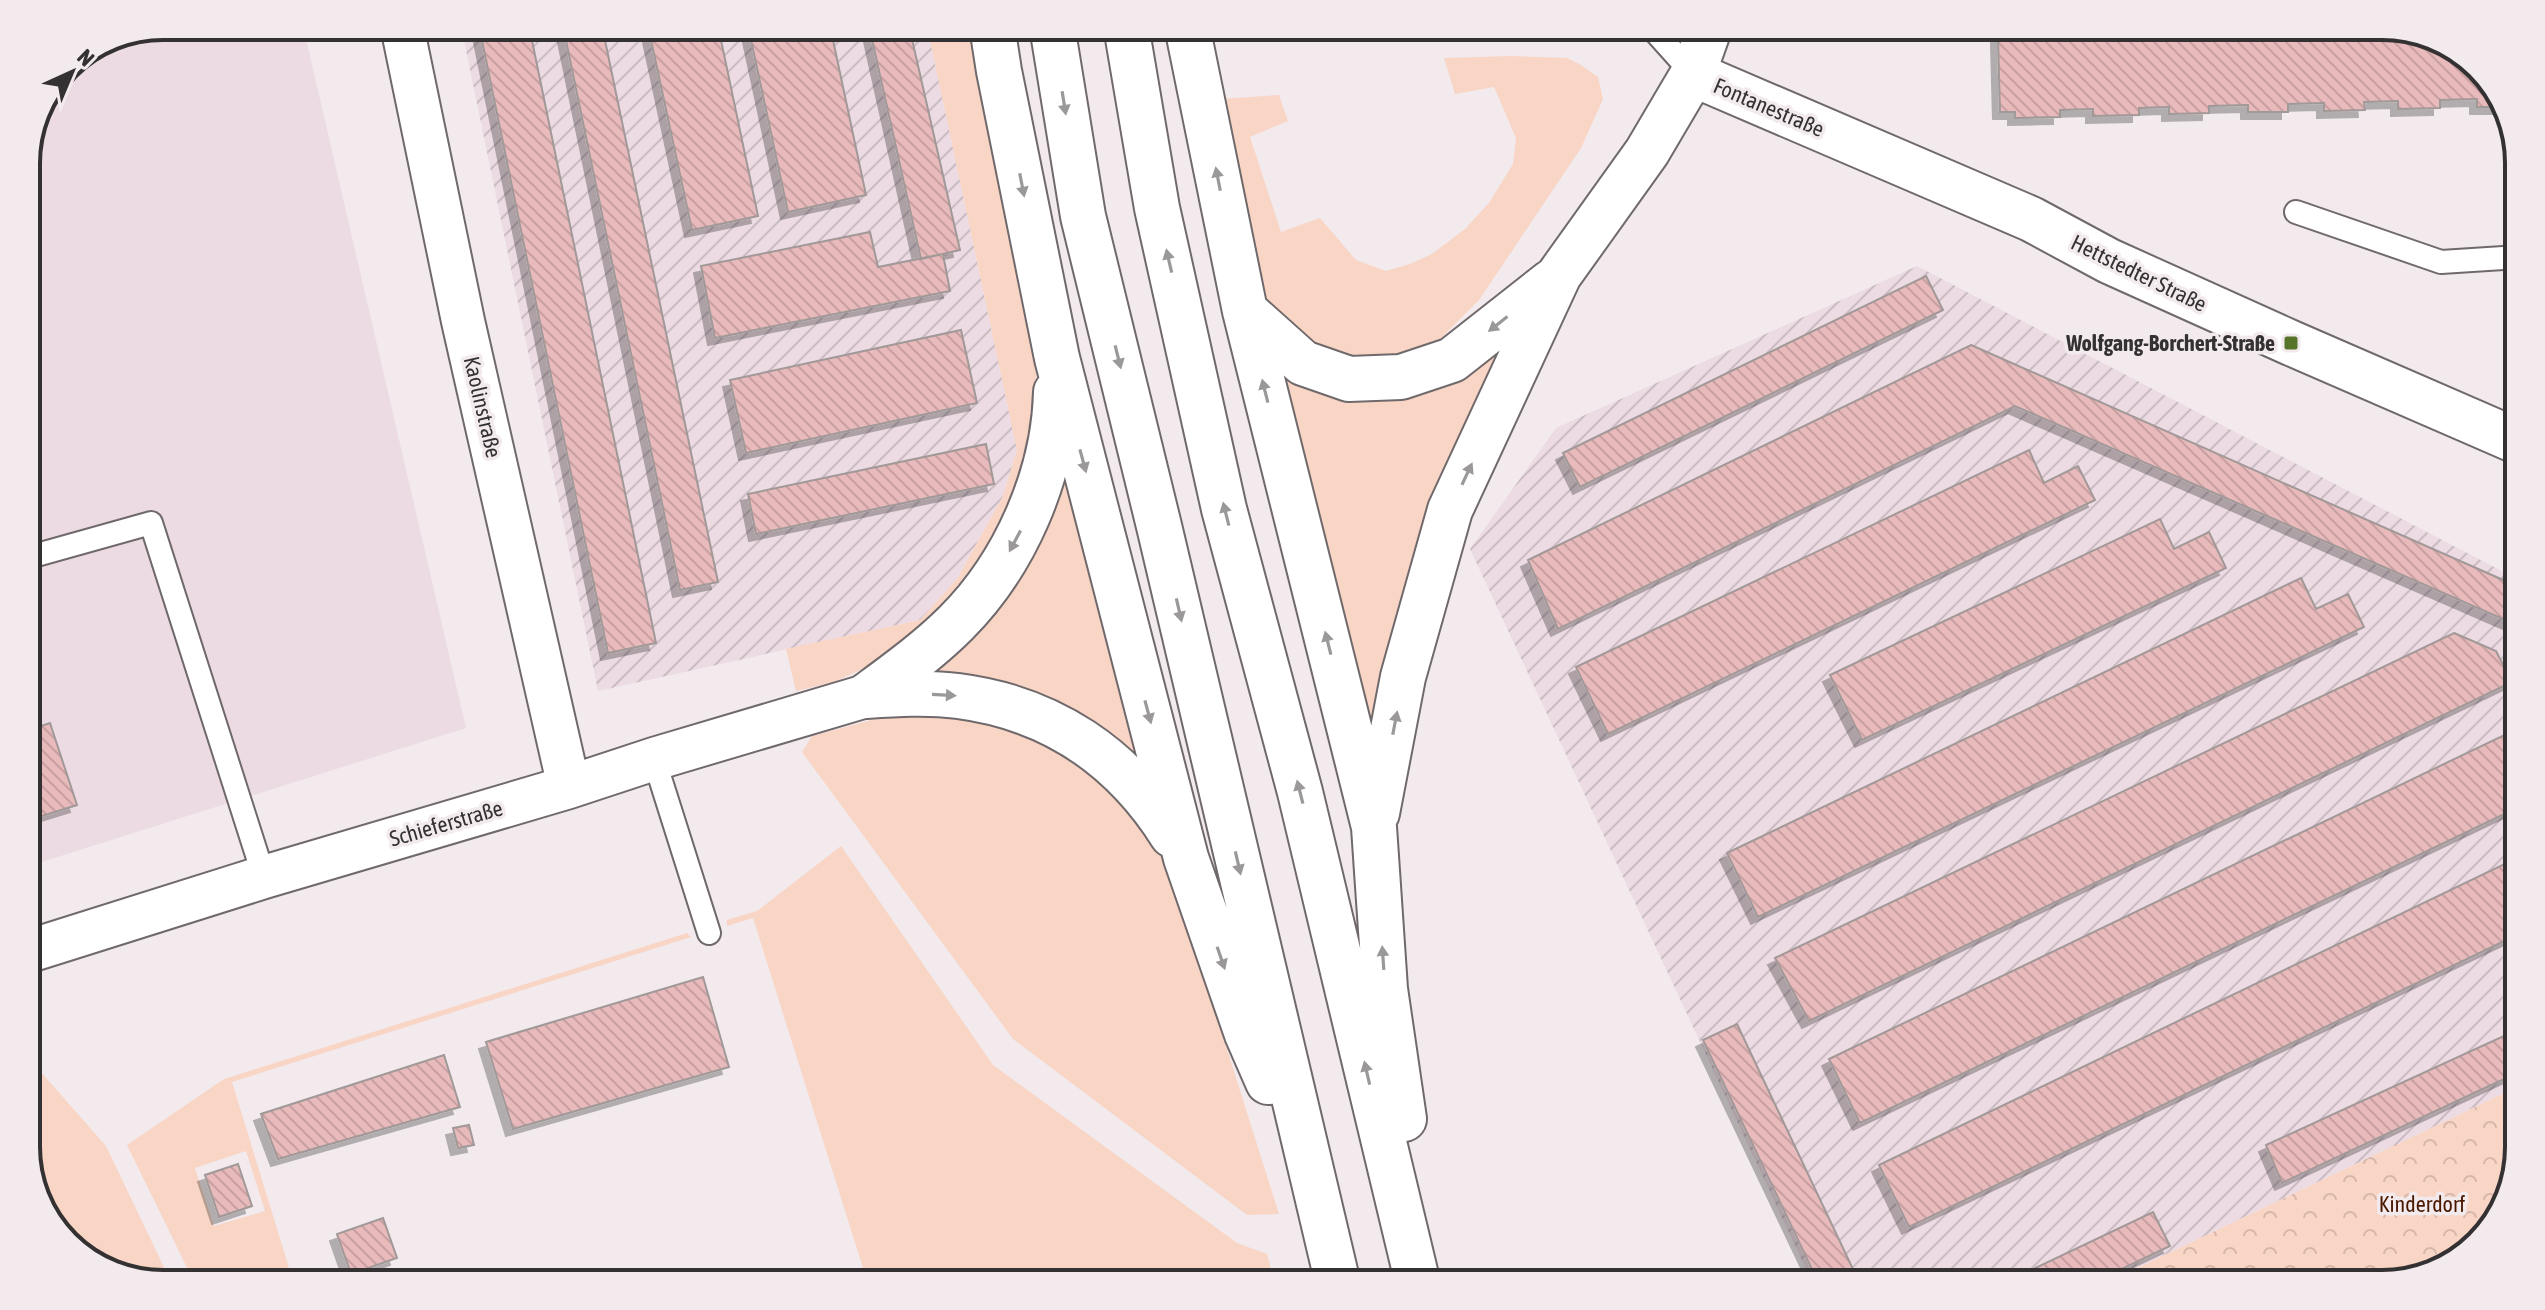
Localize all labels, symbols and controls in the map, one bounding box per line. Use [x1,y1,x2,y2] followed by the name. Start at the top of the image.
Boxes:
[32,32,112,112] north arrow
[72,44,100,71] text: N
[1710,72,1828,142] street label: Fontanestraße
[1059,91,1071,116] one-way arrow
[1211,167,1224,192] one-way arrow
[1016,173,1028,198] one-way arrow
[2067,229,2211,317] street label: Hettstedter Straße
[1162,248,1175,273] one-way arrow
[1488,315,1508,331] one-way arrow
[2065,330,2275,356] place label: Wolfgang-Borchert-Straße
[2282,334,2300,352] marker: Wolfgang-Borchert-Straße
[1112,345,1124,370] one-way arrow
[459,354,507,460] street label: Kaolinstraße
[1258,378,1270,403] one-way arrow
[1078,448,1090,473] one-way arrow
[1460,462,1474,486] one-way arrow
[1219,502,1231,527] one-way arrow
[1008,529,1021,552] one-way arrow
[1173,598,1186,623] one-way arrow
[1321,630,1334,655] one-way arrow
[932,689,957,702] one-way arrow
[1143,700,1155,725] one-way arrow
[1389,710,1401,735] one-way arrow
[1294,780,1306,805] one-way arrow
[386,794,506,852] street label: Schieferstraße
[1232,851,1245,876] one-way arrow
[1376,945,1389,970] one-way arrow
[1215,946,1228,970] one-way arrow
[1360,1060,1373,1085] one-way arrow
[2379,1191,2465,1217] park label: Kinderdorf

